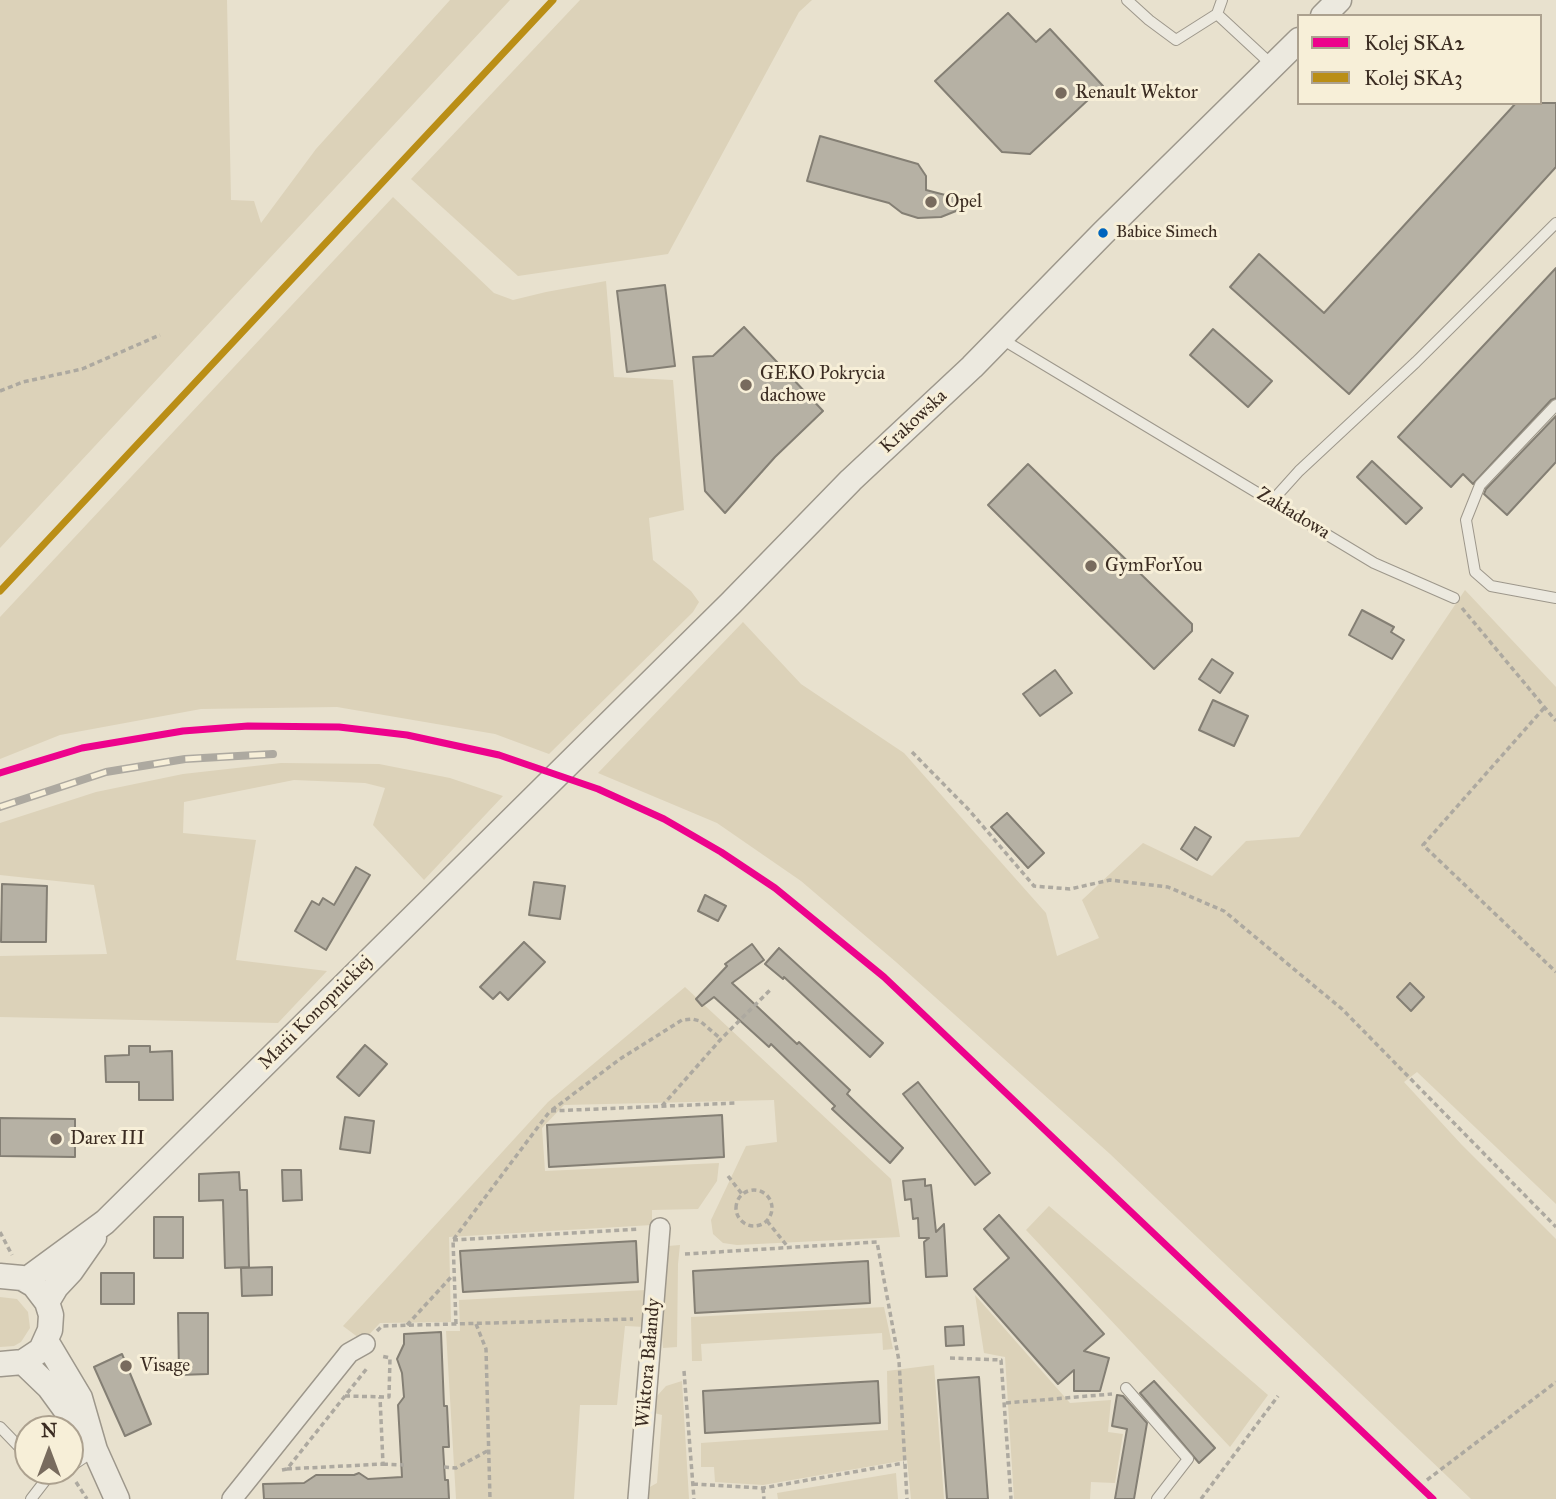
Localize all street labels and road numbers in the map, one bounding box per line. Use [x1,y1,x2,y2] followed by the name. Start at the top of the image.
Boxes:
[876,385,952,459] street label: Krakowska
[1252,483,1334,545] street label: Zakładowa
[254,951,378,1075] street label: Marii Konopnickiej
[632,1297,666,1429] street label: Wiktora Bałandy

